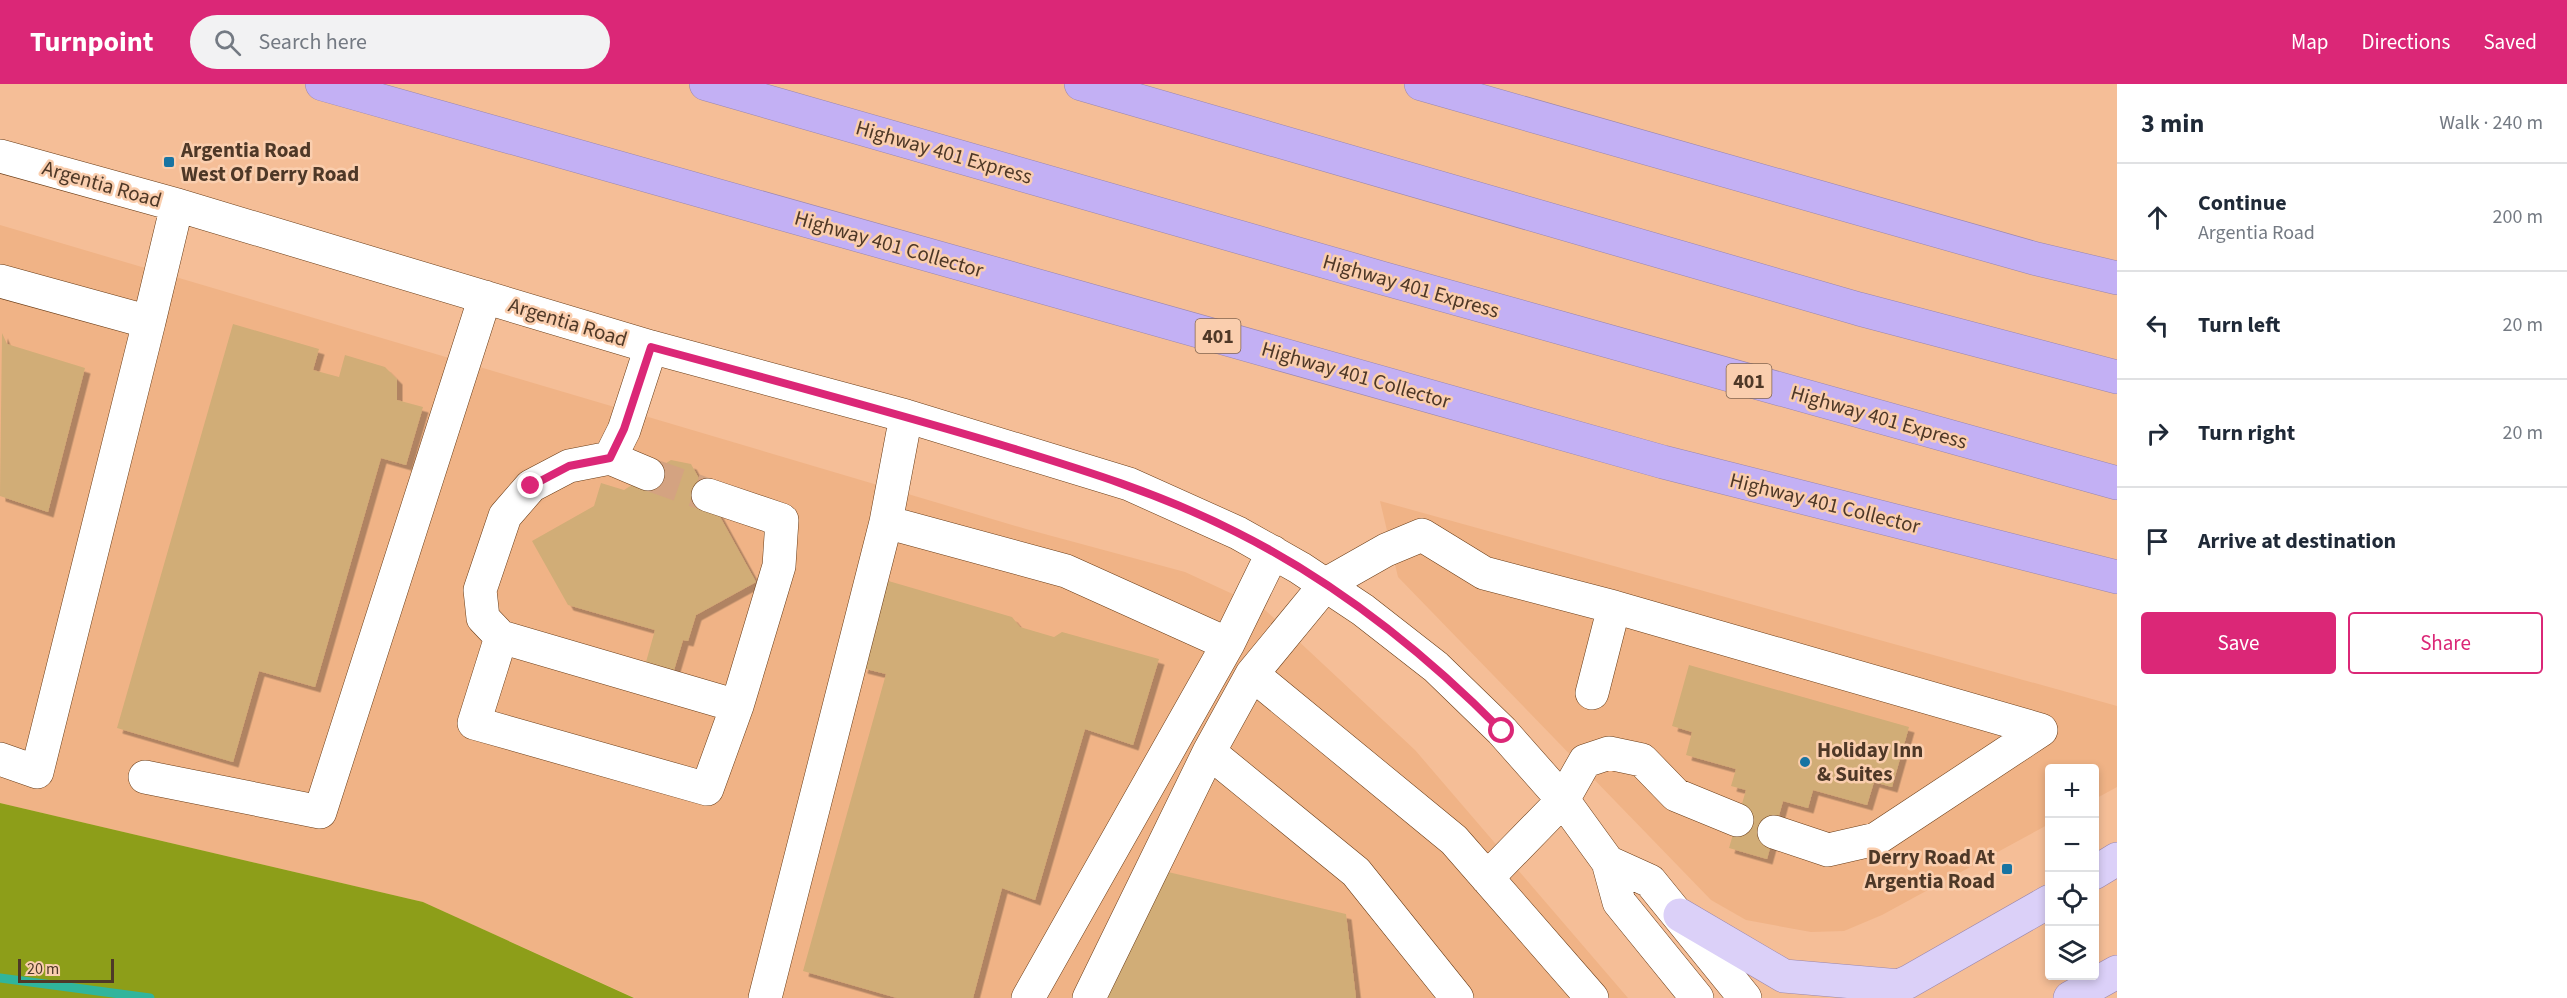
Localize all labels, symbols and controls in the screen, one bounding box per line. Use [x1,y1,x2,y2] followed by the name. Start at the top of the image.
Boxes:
[190,15,610,69] search box
[30,22,154,62] text: Turnpoint
[211,26,244,59] icon: search
[259,26,367,58] text: Search here
[2291,27,2329,57] text: Map
[2362,27,2450,57] text: Directions
[2483,27,2537,57] text: Saved
[2141,105,2204,142] text: 3 min
[2439,109,2543,137] text: Walk · 240 m
[852,112,1036,192] street label: Highway 401 Express
[180,135,359,189] place label: Argentia Road West Of Derry Road
[39,153,165,215] street label: Argentia Road
[162,155,176,169] marker: Argentia Road West Of Derry Road
[2198,187,2287,219] text: Continue
[2141,201,2174,234] icon: ahead
[791,203,988,286] street label: Highway 401 Collector
[2493,203,2543,231] text: 200 m
[2198,219,2315,247] text: Argentia Road
[1319,246,1503,326] street label: Highway 401 Express
[505,290,631,354] street label: Argentia Road
[2141,309,2174,342] icon: left
[2198,309,2280,341] text: Turn left
[2503,311,2543,339] text: 20 m
[1196,319,1240,353] road number: 401
[1258,334,1455,417] street label: Highway 401 Collector
[1726,364,1772,398] road number: 401
[1787,377,1971,457] street label: Highway 401 Express
[2141,417,2174,450] icon: right
[2198,417,2295,449] text: Turn right
[2503,419,2543,447] text: 20 m
[1727,465,1924,541] street label: Highway 401 Collector
[517,472,543,498] route end
[2141,525,2174,558] icon: arrive
[2198,525,2396,557] text: Arrive at destination
[2141,612,2336,674] button: Save
[2348,612,2543,674] button: Share
[1488,717,1514,743] route start
[1817,735,1923,789] place label: Holiday Inn & Suites
[1798,755,1812,769] marker: Holiday Inn & Suites
[2045,764,2099,980] map controls
[2045,764,2099,818] button: +
[2045,818,2099,872] button: −
[1864,842,1995,896] place label: Derry Road At Argentia Road
[2000,862,2014,876] marker: Derry Road At Argentia Road
[2045,872,2099,926] button: locate
[2045,926,2099,980] button: layers
[18,956,114,984] scale bar
[27,958,59,980] text: 20 m

